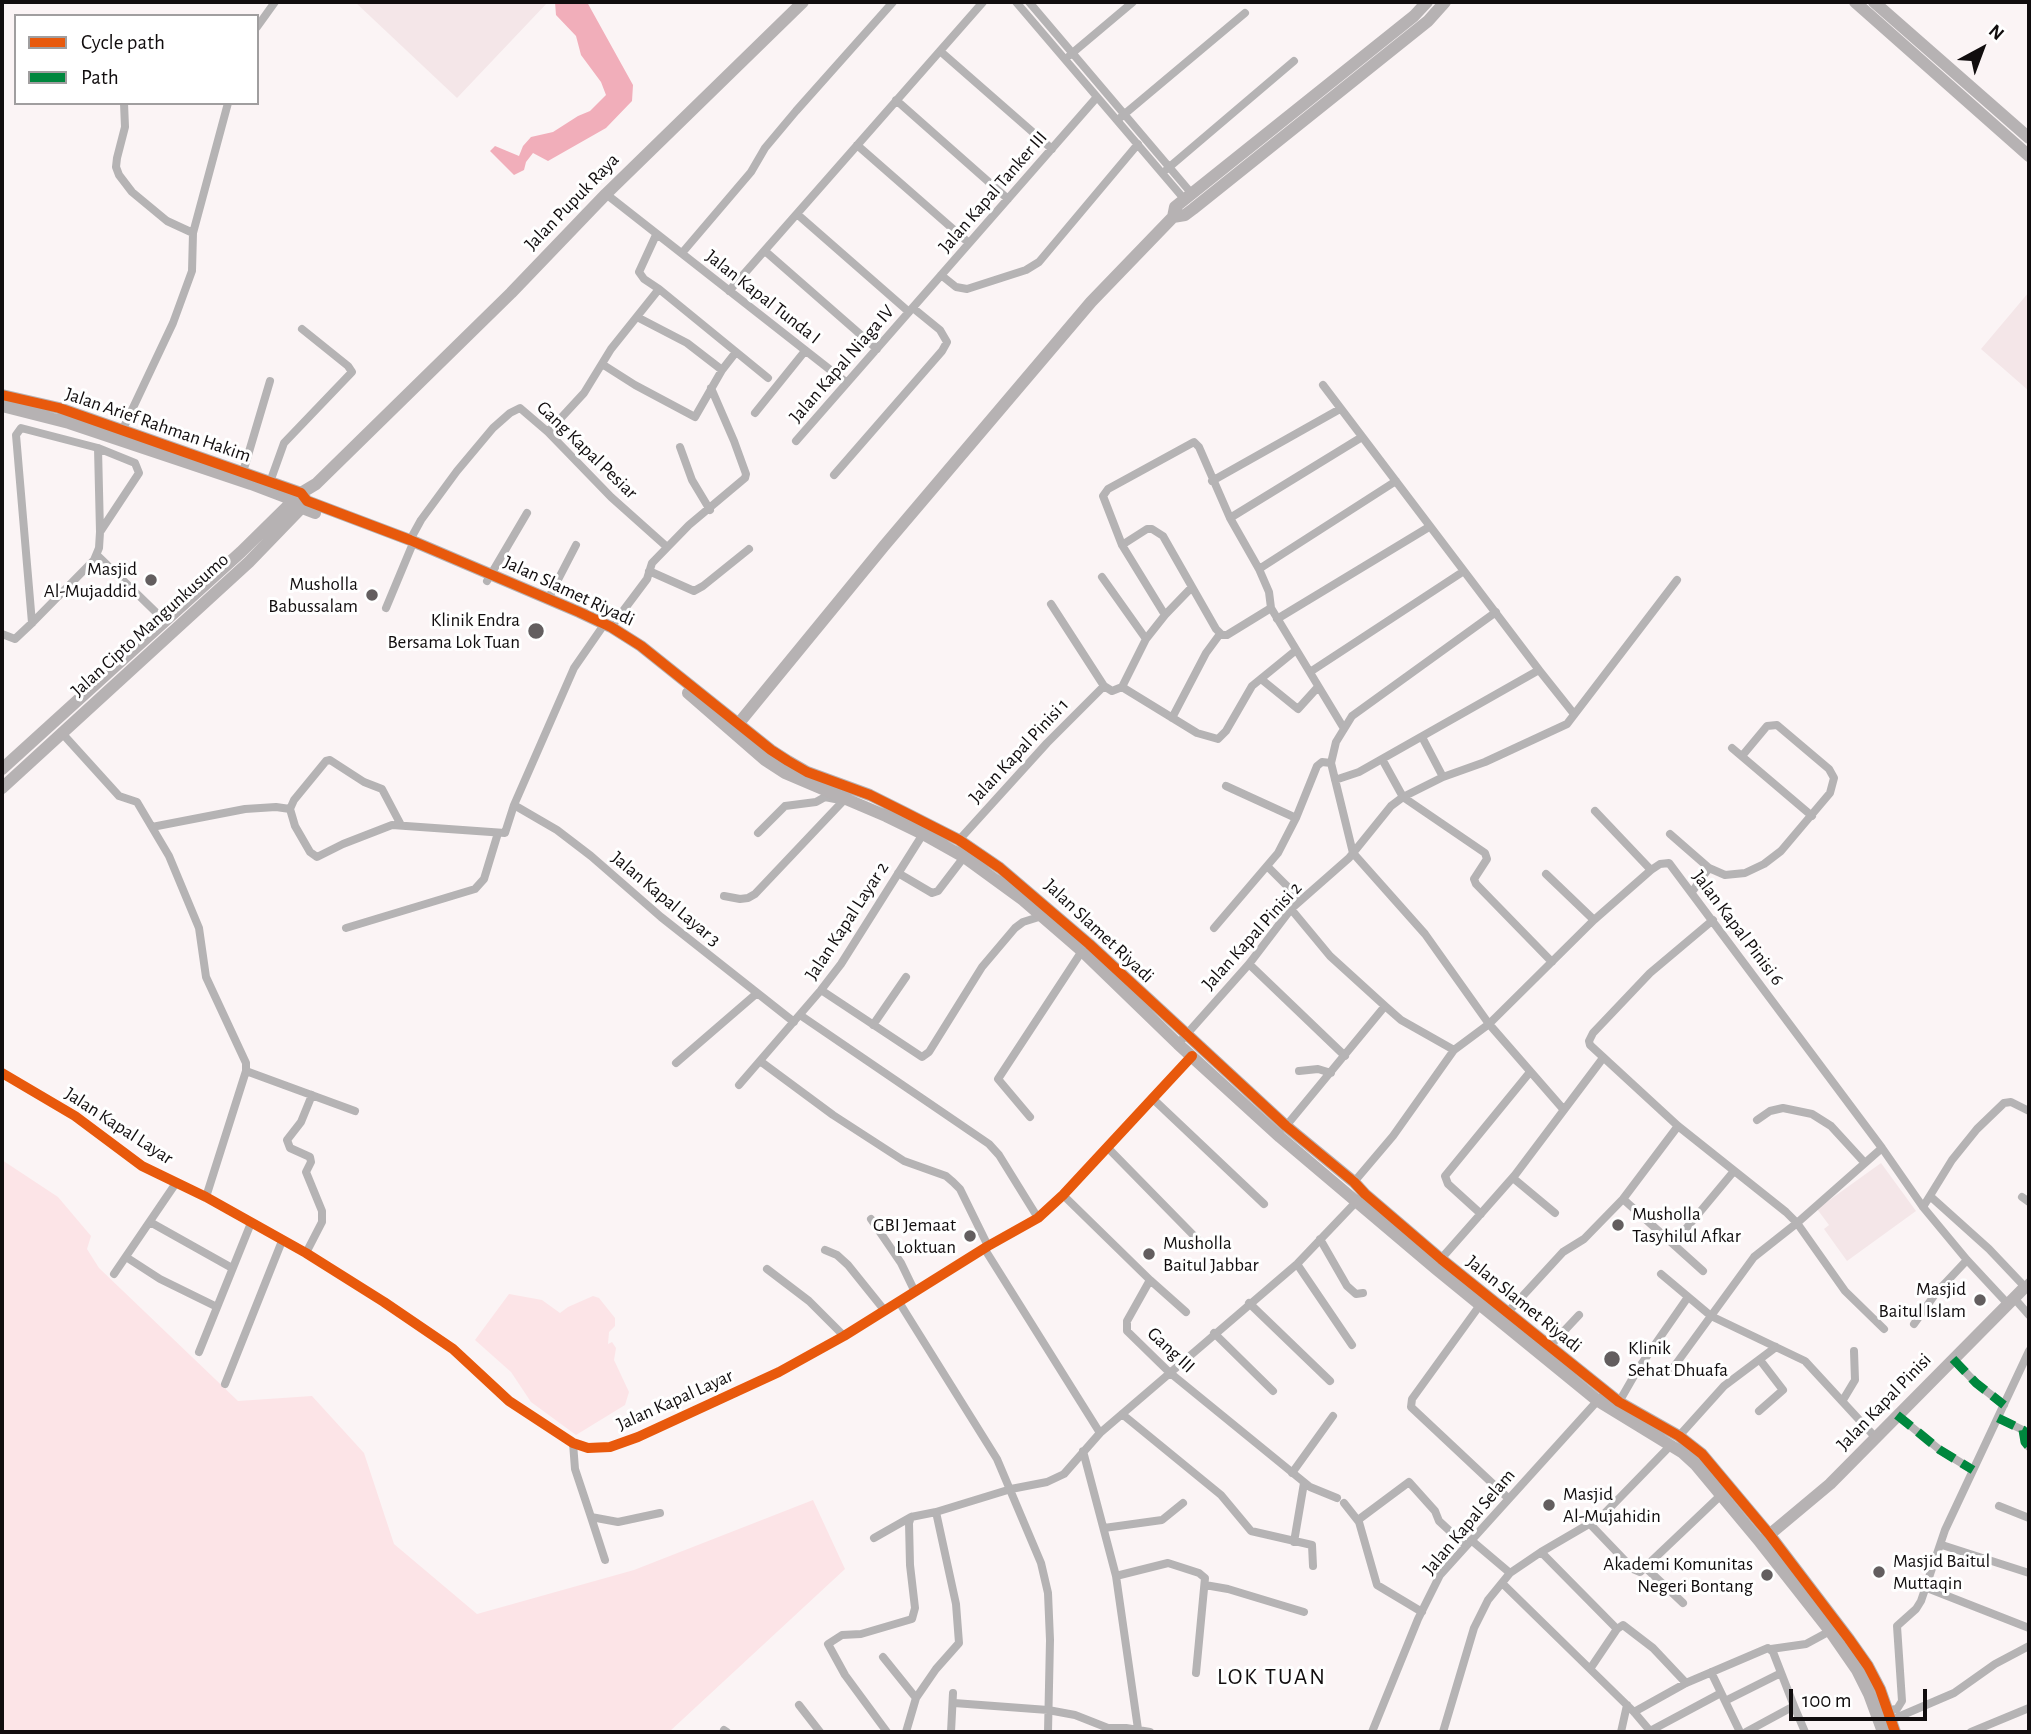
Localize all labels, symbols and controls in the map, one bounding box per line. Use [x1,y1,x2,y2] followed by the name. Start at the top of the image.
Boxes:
[14,14,259,105] legend
[1947,14,2017,84] north arrow
[1985,21,2007,44] text: N
[81,32,165,53] text: Cycle path
[81,67,119,88] text: Path
[934,126,1052,258] street label: Jalan Kapal Tanker III
[520,149,624,255] street label: Jalan Pupuk Raya
[701,245,825,349] street label: Jalan Kapal Tunda I
[785,300,899,428] street label: Jalan Kapal Niaga IV
[62,382,254,468] street label: Jalan Arief Rahman Hakim
[532,396,642,504] street label: Gang Kapal Pesiar
[67,548,233,702] street label: Jalan Cipto Mangunkusumo
[500,551,638,631] street label: Jalan Slamet Riyadi
[44,558,137,602] place label: Masjid Al-Mujaddid
[143,572,159,588] marker: Masjid Al-Mujaddid
[268,573,358,617] place label: Musholla Babussalam
[364,587,380,603] marker: Musholla Babussalam
[388,609,520,653] place label: Klinik Endra Bersama Lok Tuan
[526,621,546,641] marker: Klinik Endra Bersama Lok Tuan
[964,694,1074,808] street label: Jalan Kapal Pinisi 1
[607,847,725,951] street label: Jalan Kapal Layar 3
[800,858,894,984] street label: Jalan Kapal Layar 2
[1687,866,1789,990] street label: Jalan Kapal Pinisi 6
[1039,874,1159,988] street label: Jalan Slamet Riyadi
[1197,877,1307,995] street label: Jalan Kapal Pinisi 2
[60,1082,178,1170] street label: Jalan Kapal Layar
[1632,1203,1741,1247] place label: Musholla Tasyhilul Afkar
[873,1214,956,1258] place label: GBI Jemaat Loktuan
[1610,1217,1626,1233] marker: Musholla Tasyhilul Afkar
[962,1228,978,1244] marker: GBI Jemaat Loktuan
[1163,1232,1259,1276] place label: Musholla Baitul Jabbar
[1141,1246,1157,1262] marker: Musholla Baitul Jabbar
[1462,1251,1586,1357] street label: Jalan Slamet Riyadi
[1879,1278,1966,1322] place label: Masjid Baitul Islam
[1972,1292,1988,1308] marker: Masjid Baitul Islam
[1142,1322,1200,1378] street label: Gang III
[1628,1337,1728,1381] place label: Klinik Sehat Dhuafa
[1602,1349,1622,1369] marker: Klinik Sehat Dhuafa
[1832,1349,1936,1455] street label: Jalan Kapal Pinisi
[613,1364,737,1436] street label: Jalan Kapal Layar
[1418,1464,1520,1580] street label: Jalan Kapal Selam
[1563,1483,1661,1527] place label: Masjid Al-Mujahidin
[1541,1497,1557,1513] marker: Masjid Al-Mujahidin
[1893,1550,1990,1594] place label: Masjid Baitul Muttaqin
[1603,1553,1753,1597] place label: Akademi Komunitas Negeri Bontang
[1871,1564,1887,1580] marker: Masjid Baitul Muttaqin
[1759,1567,1775,1583] marker: Akademi Komunitas Negeri Bontang
[1218,1663,1326,1691] district label: LOK TUAN
[1793,1674,1931,1718] scale bar
[1802,1690,1852,1711] text: 100 m

